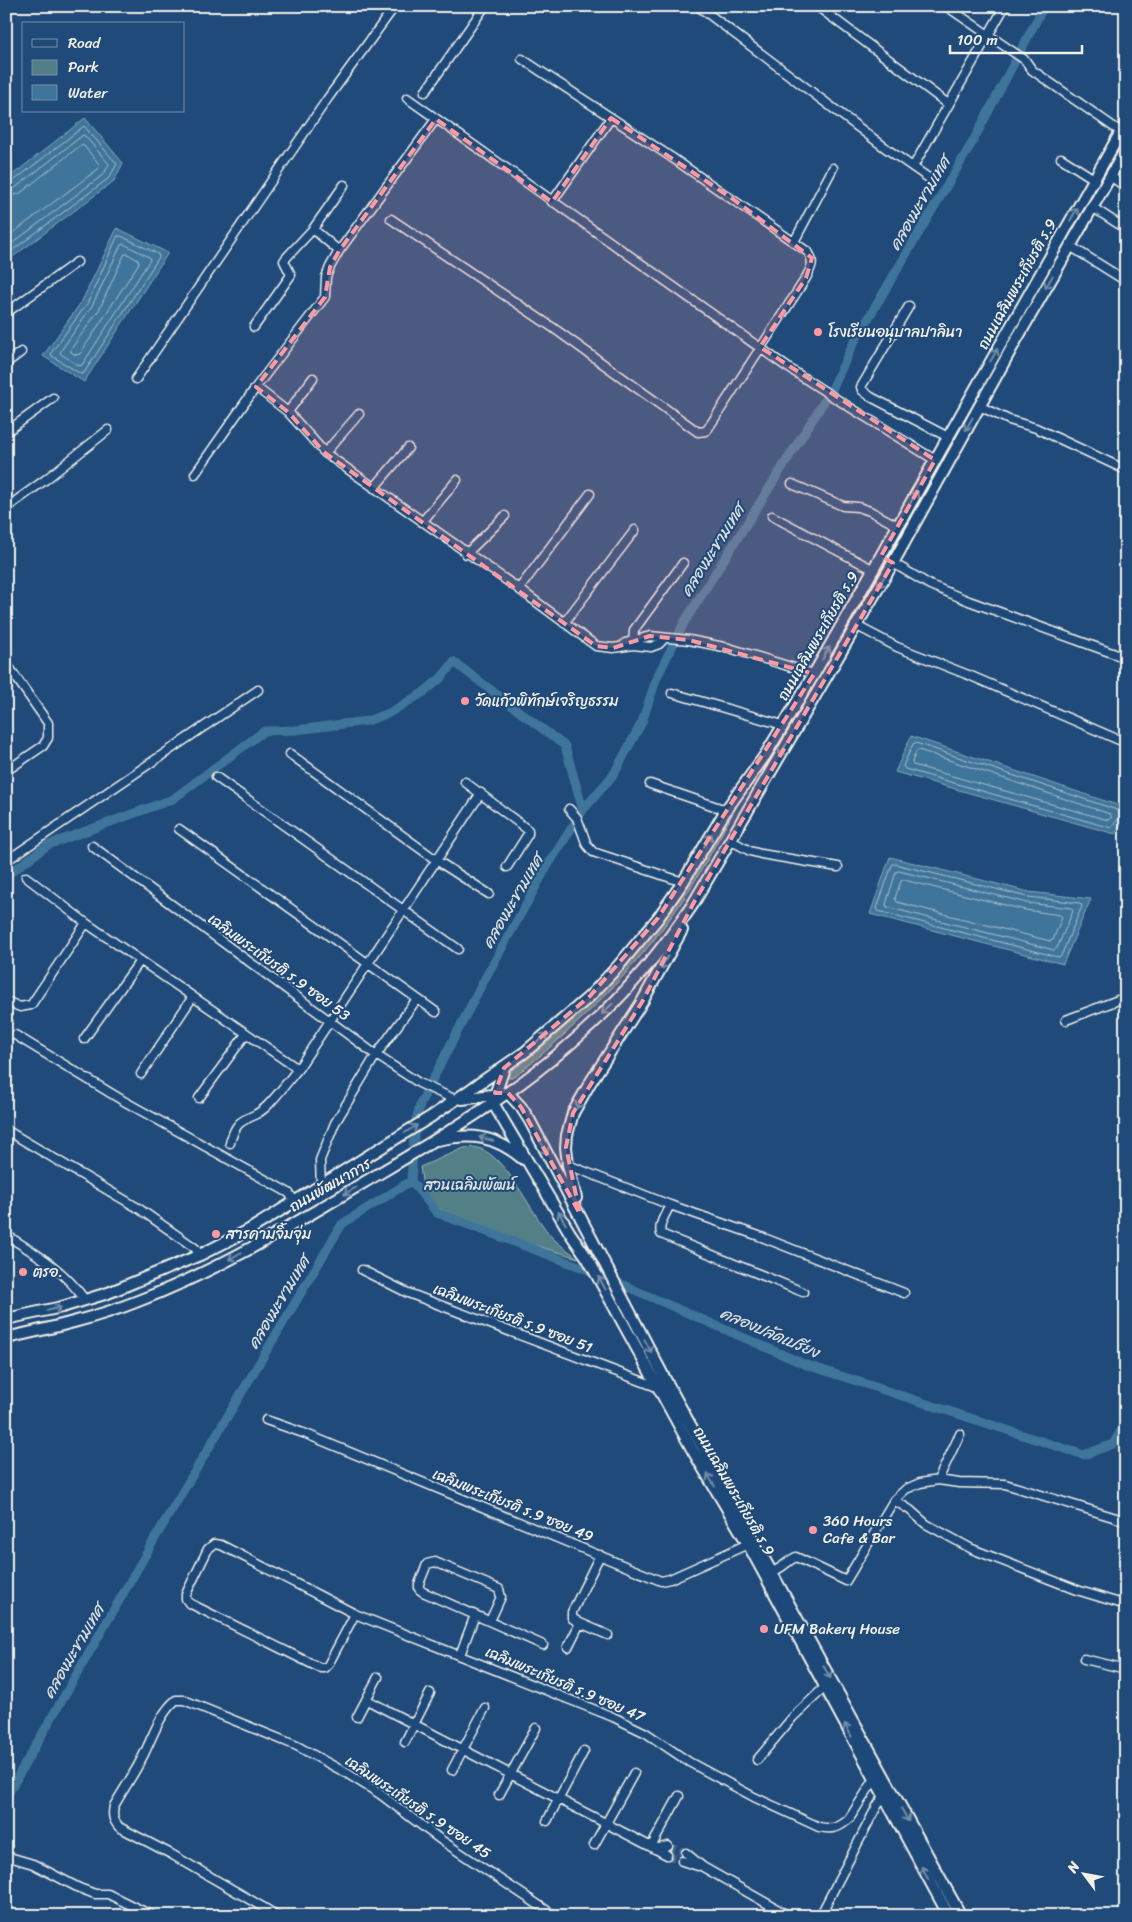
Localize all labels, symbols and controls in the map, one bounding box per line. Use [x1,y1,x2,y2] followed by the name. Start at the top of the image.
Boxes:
[22,22,185,112] legend
[950,22,1082,54] scale bar
[957,27,998,53] text: 100 m
[68,30,101,56] text: Road
[68,54,99,80] text: Park
[68,80,108,106] text: Water
[881,147,960,256] water label: คลองมะขามเทศ
[1070,207,1080,221] one-way arrow
[970,214,1064,354] street label: ถนนเฉลิมพระเกียรติ ร.9
[1044,275,1054,290] one-way arrow
[828,319,963,345] place label: โรงเรียนอนุบาลปาลินา
[812,326,824,338] marker: โรงเรียนอนุบาลปาลินา
[990,348,999,363] one-way arrow
[964,416,974,431] one-way arrow
[910,490,920,504] one-way arrow
[672,494,755,602] water label: คลองมะขามเทศ
[770,566,866,706] street label: ถนนเฉลิมพระเกียรติ ร.9
[876,574,886,588] one-way arrow
[821,646,831,661] one-way arrow
[475,688,619,714] place label: วัดแก้วพิทักษ์เจริญธรรม
[459,695,471,707] marker: วัดแก้วพิทักษ์เจริญธรรม
[778,743,788,758] one-way arrow
[703,833,713,847] one-way arrow
[474,845,553,954] water label: คลองมะขามเทศ
[202,906,356,1028] street label: เฉลิมพระเกียรติ ร.9 ซอย 53
[658,955,668,969] one-way arrow
[601,1003,613,1015] one-way arrow
[536,1032,549,1043] one-way arrow
[574,1094,584,1108] one-way arrow
[403,1124,417,1134] one-way arrow
[479,1133,495,1143] one-way arrow
[539,1140,549,1155] one-way arrow
[284,1150,377,1219] street label: ถนนพัฒนาการ
[423,1172,519,1198] park label: สวนเฉลิมพัฒน์
[344,1186,358,1196] one-way arrow
[556,1211,566,1225] one-way arrow
[225,1221,312,1247] place label: สารคามจิ้มจุ่ม
[210,1228,222,1240] marker: สารคามจิ้มจุ่ม
[239,1246,320,1355] water label: คลองมะขามเทศ
[228,1251,243,1261] one-way arrow
[33,1259,63,1285] place label: ตรอ.
[17,1266,29,1278] marker: ตรอ.
[429,1276,597,1360] street label: เฉลิมพระเกียรติ ร.9 ซอย 51
[597,1276,606,1291] one-way arrow
[716,1299,826,1367] water label: คลองปลัดเปรียง
[45,1303,61,1313] one-way arrow
[644,1338,653,1353] one-way arrow
[686,1421,782,1561] street label: ถนนเฉลิมพระเกียรติ ร.9
[428,1461,598,1549] street label: เฉลิมพระเกียรติ ร.9 ซอย 49
[705,1474,715,1488] one-way arrow
[823,1508,896,1551] place label: 360 Hours Cafe & Bar
[807,1524,819,1536] marker: 360 Hours Cafe & Bar
[35,1595,114,1704] water label: คลองมะขามเทศ
[774,1616,900,1642] place label: UFM Bakery House
[758,1623,770,1635] marker: UFM Bakery House
[481,1639,650,1730] street label: เฉลิมพระเกียรติ ร.9 ซอย 47
[822,1665,832,1680] one-way arrow
[843,1723,852,1738] one-way arrow
[339,1748,497,1866] street label: เฉลิมพระเกียรติ ร.9 ซอย 45
[901,1807,910,1822] one-way arrow
[1060,1850,1110,1900] north arrow
[1060,1856,1087,1879] text: N
[920,1866,929,1881] one-way arrow

